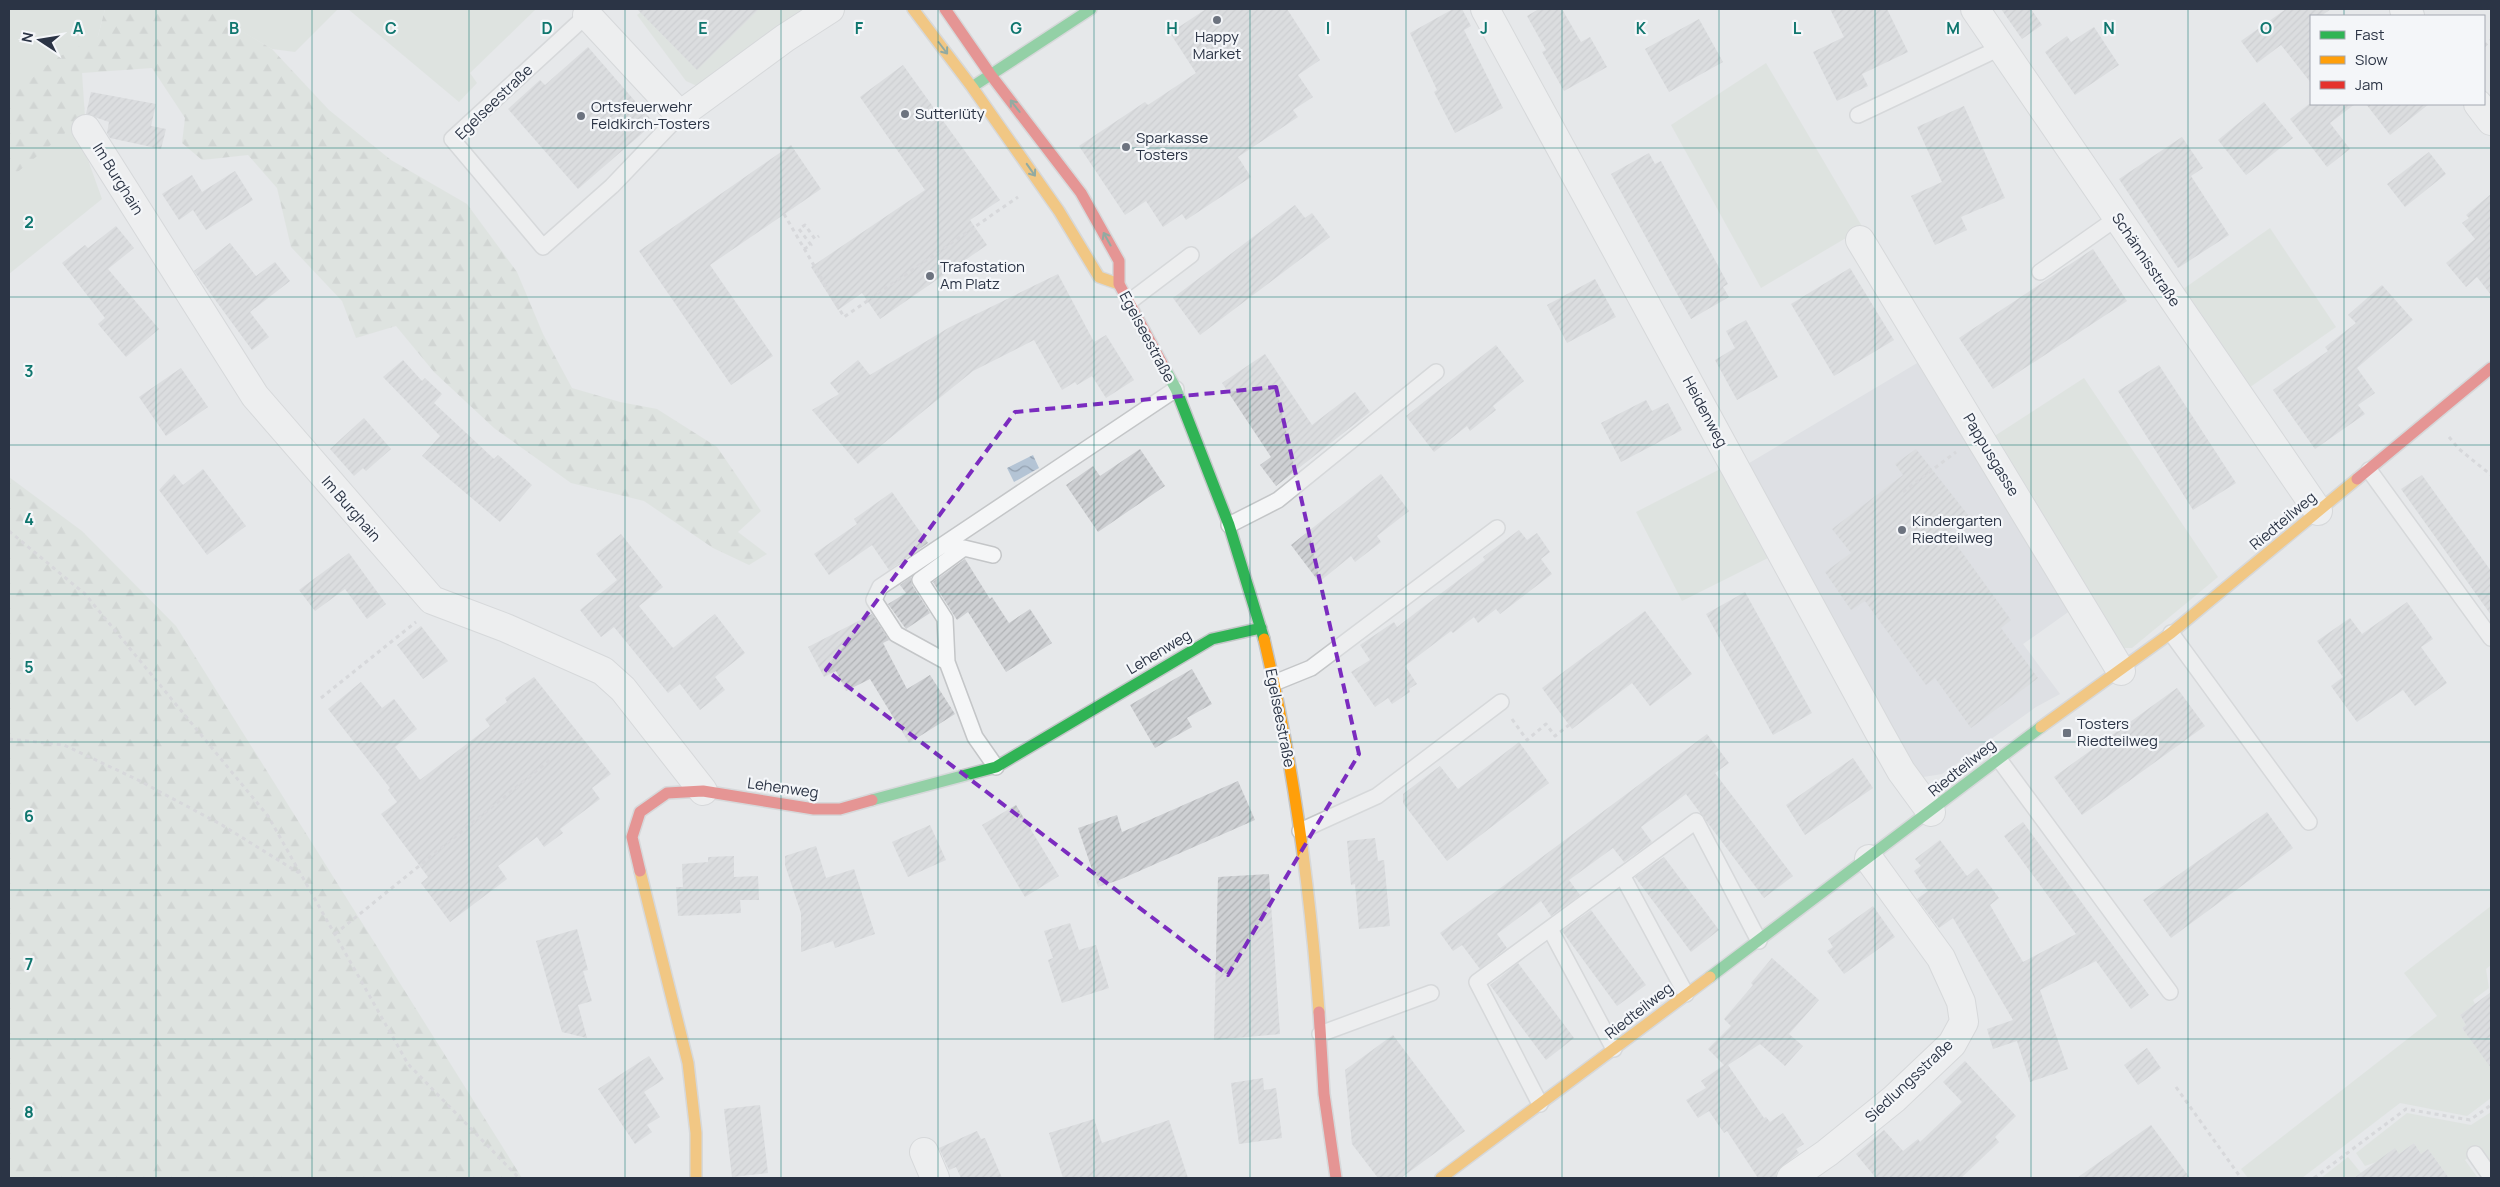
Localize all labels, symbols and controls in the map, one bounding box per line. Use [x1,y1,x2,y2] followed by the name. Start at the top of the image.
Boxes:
[1211,14,1223,26] marker: Happy Market
[15,15,65,65] north arrow
[2310,15,2485,105] legend
[73,17,84,39] text: A
[229,17,239,39] text: B
[385,17,397,39] text: C
[541,17,553,39] text: D
[698,17,708,39] text: E
[855,17,864,39] text: F
[1010,17,1022,39] text: G
[1166,17,1178,39] text: H
[1326,17,1330,39] text: I
[1480,17,1488,39] text: J
[1636,17,1647,39] text: K
[1793,17,1802,39] text: L
[1946,17,1960,39] text: M
[2103,17,2115,39] text: N
[2260,17,2272,39] text: O
[2355,24,2384,45] text: Fast
[1193,26,1241,64] place label: Happy Market
[16,30,37,44] text: N
[937,41,948,54] one-way arrow
[2355,49,2388,70] text: Slow
[450,59,537,144] street label: Egelseestraße
[2355,74,2383,95] text: Jam
[591,96,710,134] place label: Ortsfeuerwehr Feldkirch-Tosters
[1009,100,1020,113] one-way arrow
[915,103,985,124] place label: Sutterlüty
[899,108,911,120] marker: Sutterlüty
[575,110,587,122] marker: Ortsfeuerwehr Feldkirch-Tosters
[1136,127,1208,165] place label: Sparkasse Tosters
[88,139,149,219] street label: Im Burghain
[1120,141,1132,153] marker: Sparkasse Tosters
[1026,163,1036,177] one-way arrow
[2107,209,2186,311] street label: Schännisstraße
[24,211,34,233] text: 2
[1102,232,1111,247] one-way arrow
[940,256,1025,294] place label: Trafostation Am Platz
[924,270,936,282] marker: Trafostation Am Platz
[1115,288,1180,386] street label: Egelseestraße
[24,360,34,382] text: 3
[1678,373,1733,451] street label: Heidenweg
[1958,409,2025,500] street label: Pappusgasse
[317,471,386,546] street label: Im Burghain
[2245,487,2320,555] street label: Riedteilweg
[24,508,34,530] text: 4
[1912,510,2002,548] place label: Kindergarten Riedteilweg
[1896,524,1908,536] marker: Kindergarten Riedteilweg
[1123,624,1195,679] street label: Lehenweg
[24,656,34,678] text: 5
[1261,667,1300,769] street label: Egelseestraße
[2077,713,2158,751] place label: Tosters Riedteilweg
[2061,727,2073,739] marker: Tosters Riedteilweg
[1924,734,2000,801] street label: Riedteilweg
[746,772,820,803] street label: Lehenweg
[24,805,34,827] text: 6
[25,953,33,975] text: 7
[1600,977,1677,1044] street label: Riedteilweg
[1860,1034,1958,1127] street label: Siedlungsstraße
[24,1101,34,1123] text: 8

